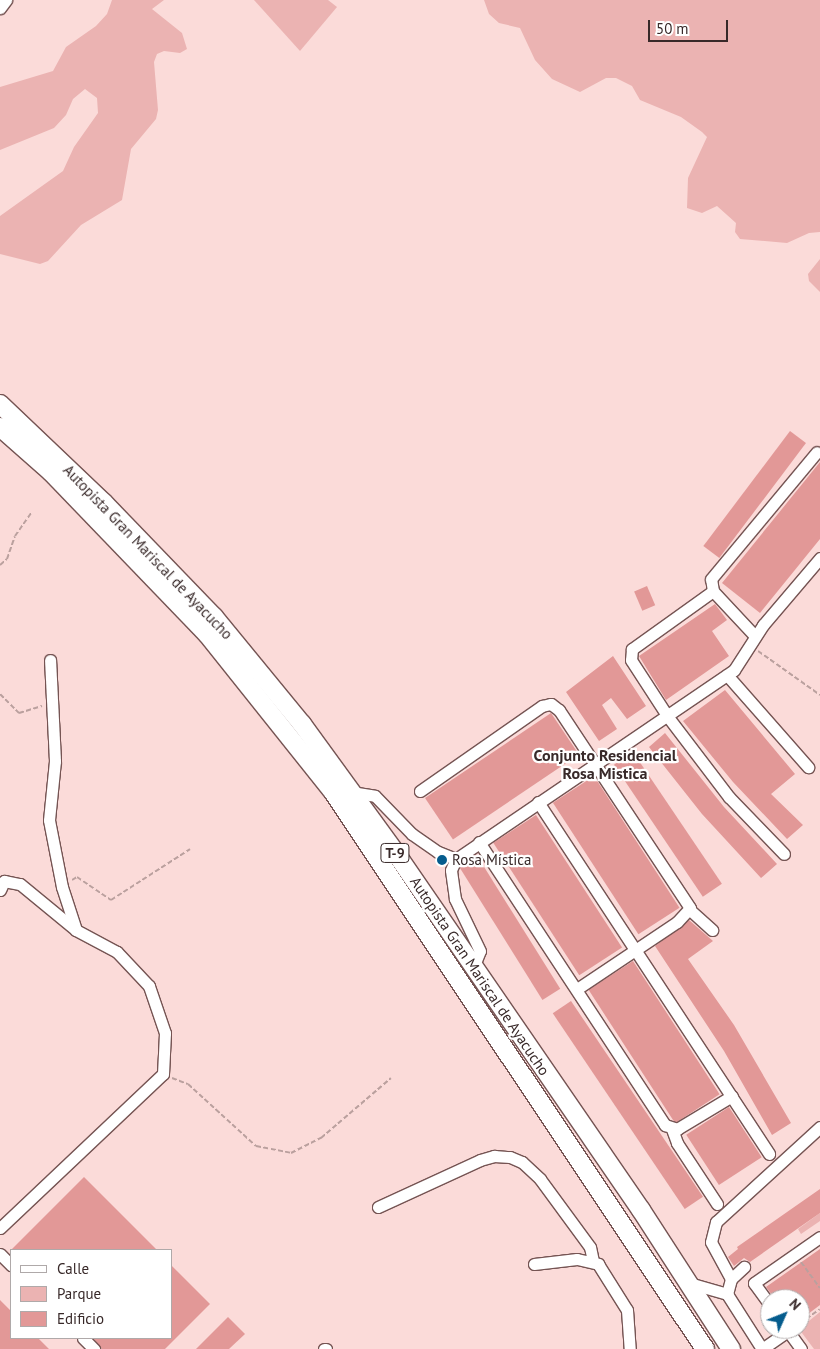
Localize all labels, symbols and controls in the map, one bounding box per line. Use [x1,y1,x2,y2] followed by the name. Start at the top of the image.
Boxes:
[650,10,730,42] scale bar
[656,19,689,38] text: 50 m
[59,461,237,643] street label: Autopista Gran Mariscal de Ayacucho
[534,745,676,783] district label: Conjunto Residencial Rosa Mistica
[380,841,410,864] road number: T-9
[452,851,532,869] place label: Rosa Mística
[436,854,448,866] marker: Rosa Mística
[406,873,554,1079] street label: Autopista Gran Mariscal de Ayacucho
[10,1249,172,1339] legend
[57,1259,89,1278] text: Calle
[57,1284,101,1303] text: Parque
[760,1289,810,1339] north arrow
[785,1295,805,1314] text: N
[57,1309,104,1328] text: Edificio

